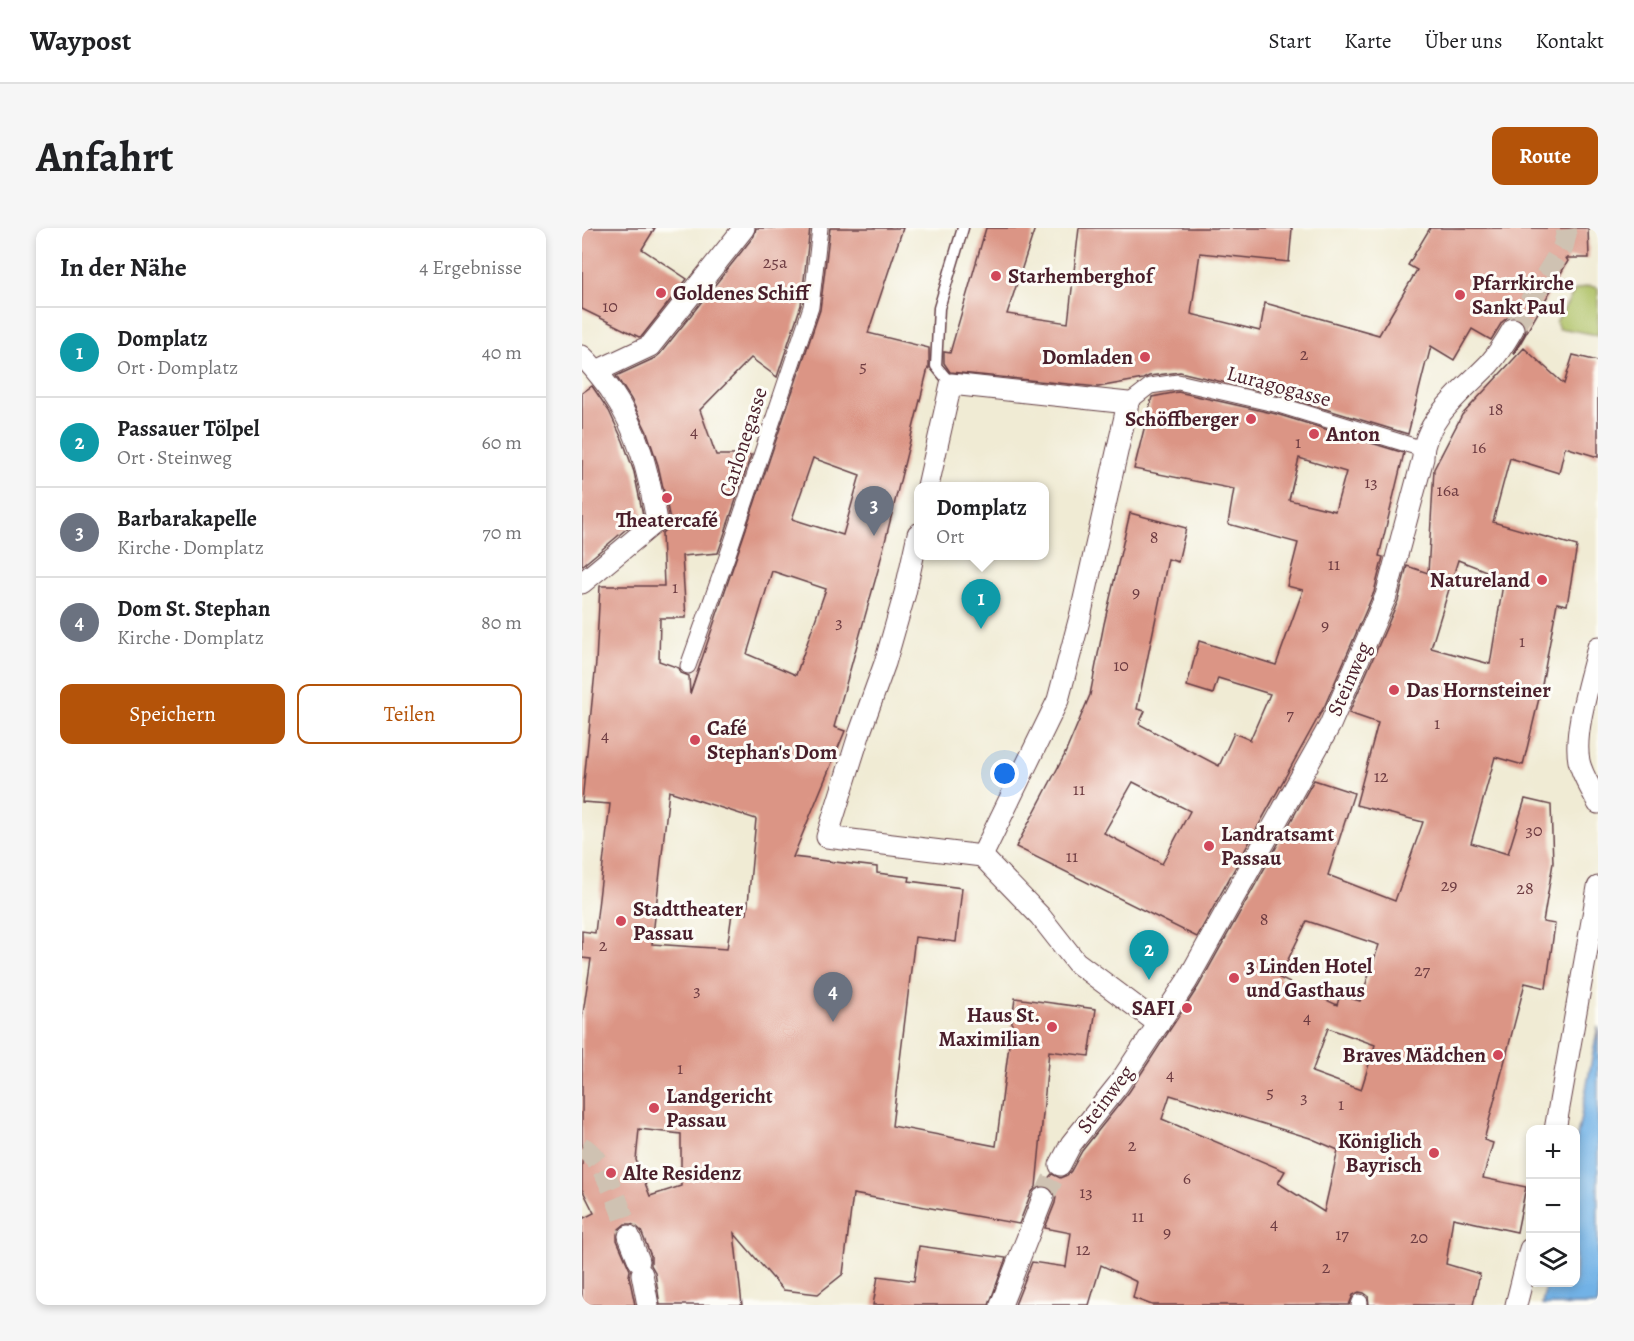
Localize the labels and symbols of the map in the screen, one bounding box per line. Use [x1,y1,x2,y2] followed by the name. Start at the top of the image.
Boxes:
[763,250,788,274] house number: 25a
[1008,262,1156,290] place label: Starhemberghof
[989,269,1003,283] marker: Starhemberghof
[1472,269,1574,321] place label: Pfarrkirche Sankt Paul
[673,279,812,307] place label: Goldenes Schiff
[654,286,668,300] marker: Goldenes Schiff
[1453,288,1467,302] marker: Pfarrkirche Sankt Paul
[602,294,618,318] house number: 10
[1300,342,1309,366] house number: 2
[1042,343,1133,371] place label: Domladen
[1138,350,1152,364] marker: Domladen
[859,354,867,378] house number: 5
[1224,359,1334,413] street label: Luragogasse
[712,384,774,500] street label: Carlonegasse
[1489,397,1503,421] house number: 18
[1125,405,1239,433] place label: Schöffberger
[1244,412,1258,426] marker: Schöffberger
[690,419,698,443] house number: 4
[1325,420,1380,448] place label: Anton
[1307,427,1321,441] marker: Anton
[1295,430,1301,454] house number: 1
[1472,435,1486,459] house number: 16
[1364,470,1378,494] house number: 13
[1437,478,1460,502] house number: 16a
[854,486,894,536] pin: 3
[660,491,674,505] marker: Theatercafé
[616,506,718,534] place label: Theatercafé
[1150,525,1158,549] house number: 8
[1328,552,1340,576] house number: 11
[1430,566,1531,594] place label: Natureland
[1535,573,1549,587] marker: Natureland
[672,575,678,599] house number: 1
[962,580,1000,629] pin: 1
[1132,580,1140,604] house number: 9
[835,610,843,634] house number: 3
[1321,613,1329,637] house number: 9
[1519,629,1525,653] house number: 1
[1320,637,1378,721] street label: Steinweg
[1113,653,1129,677] house number: 10
[1406,676,1551,704] place label: Das Hornsteiner
[1387,683,1401,697] marker: Das Hornsteiner
[1286,702,1294,726] house number: 7
[1434,711,1440,735] house number: 1
[707,714,838,766] place label: Café Stephan's Dom
[601,723,609,747] house number: 4
[688,733,702,747] marker: Café Stephan's Dom
[990,759,1019,788] your location
[1374,764,1389,788] house number: 12
[1073,777,1085,801] house number: 11
[1525,818,1543,842] house number: 30
[1221,820,1334,872] place label: Landratsamt Passau
[1202,839,1216,853] marker: Landratsamt Passau
[1066,844,1078,868] house number: 11
[1441,873,1457,897] house number: 29
[1516,876,1534,900] house number: 28
[633,895,744,947] place label: Stadttheater Passau
[1260,907,1268,931] house number: 8
[614,914,628,928] marker: Stadttheater Passau
[1130,930,1168,980] pin: 2
[599,933,608,957] house number: 2
[1246,952,1373,1004] place label: 3 Linden Hotel und Gasthaus
[1414,958,1430,982] house number: 27
[1227,971,1241,985] marker: 3 Linden Hotel und Gasthaus
[814,972,852,1022] pin: 4
[693,978,701,1002] house number: 3
[1132,994,1175,1022] place label: SAFI
[939,1001,1040,1053] place label: Haus St. Maximilian
[1180,1001,1194,1015] marker: SAFI
[1303,1005,1311,1029] house number: 4
[1045,1020,1059,1034] marker: Haus St. Maximilian
[1343,1041,1486,1069] place label: Braves Mädchen
[1491,1048,1505,1062] marker: Braves Mädchen
[677,1056,683,1080] house number: 1
[1070,1059,1140,1139] street label: Steinweg
[1166,1062,1174,1086] house number: 4
[1266,1080,1274,1104] house number: 5
[666,1082,773,1134] place label: Landgericht Passau
[1300,1085,1308,1109] house number: 3
[1338,1092,1344,1116] house number: 1
[647,1101,661,1115] marker: Landgericht Passau
[1338,1127,1422,1179] place label: Königlich Bayrisch
[1128,1133,1137,1157] house number: 2
[1427,1146,1441,1160] marker: Königlich Bayrisch
[622,1159,742,1187] place label: Alte Residenz
[604,1166,618,1180] marker: Alte Residenz
[1183,1166,1191,1190] house number: 6
[1079,1180,1093,1204] house number: 13
[1132,1204,1144,1228] house number: 11
[1270,1211,1278,1235] house number: 4
[1163,1220,1171,1244] house number: 9
[1335,1222,1349,1246] house number: 17
[1410,1225,1428,1249] house number: 20
[1076,1237,1091,1261] house number: 12
[1322,1255,1331,1279] house number: 2

